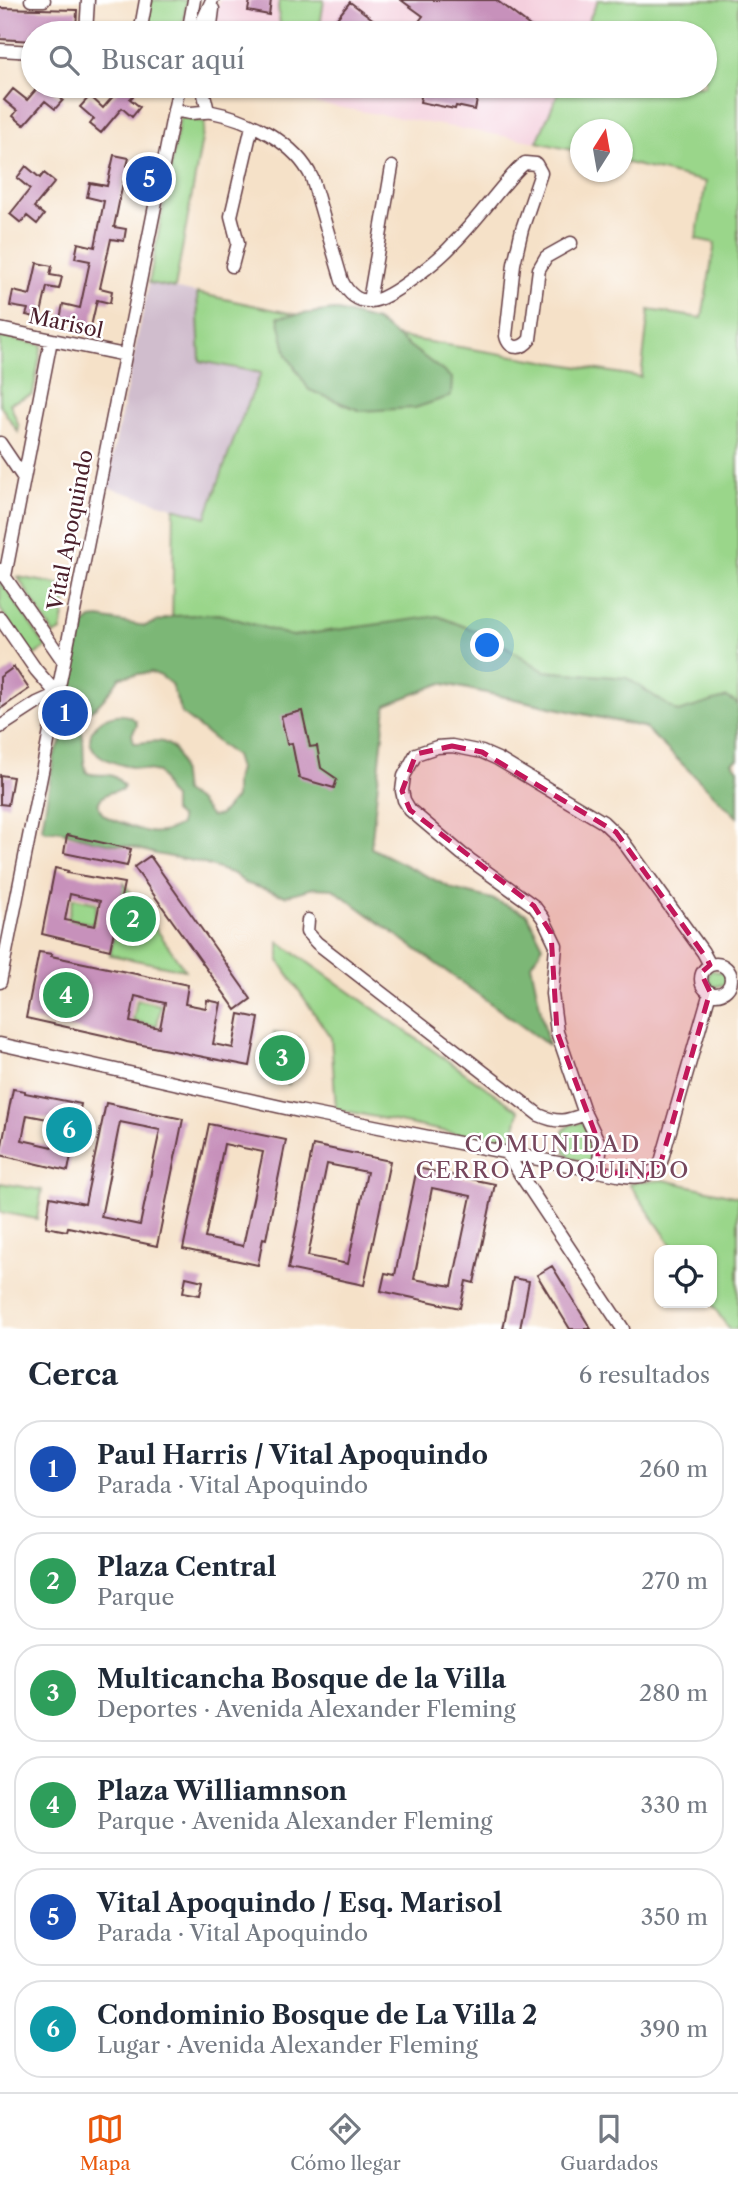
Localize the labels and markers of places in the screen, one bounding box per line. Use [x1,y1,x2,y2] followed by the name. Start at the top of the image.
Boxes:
[126,153,172,205] pin: 5
[42,687,88,739] pin: 1
[110,893,156,945] pin: 2
[43,969,89,1021] pin: 4
[259,1032,305,1084] pin: 3
[46,1104,92,1156] pin: 6

